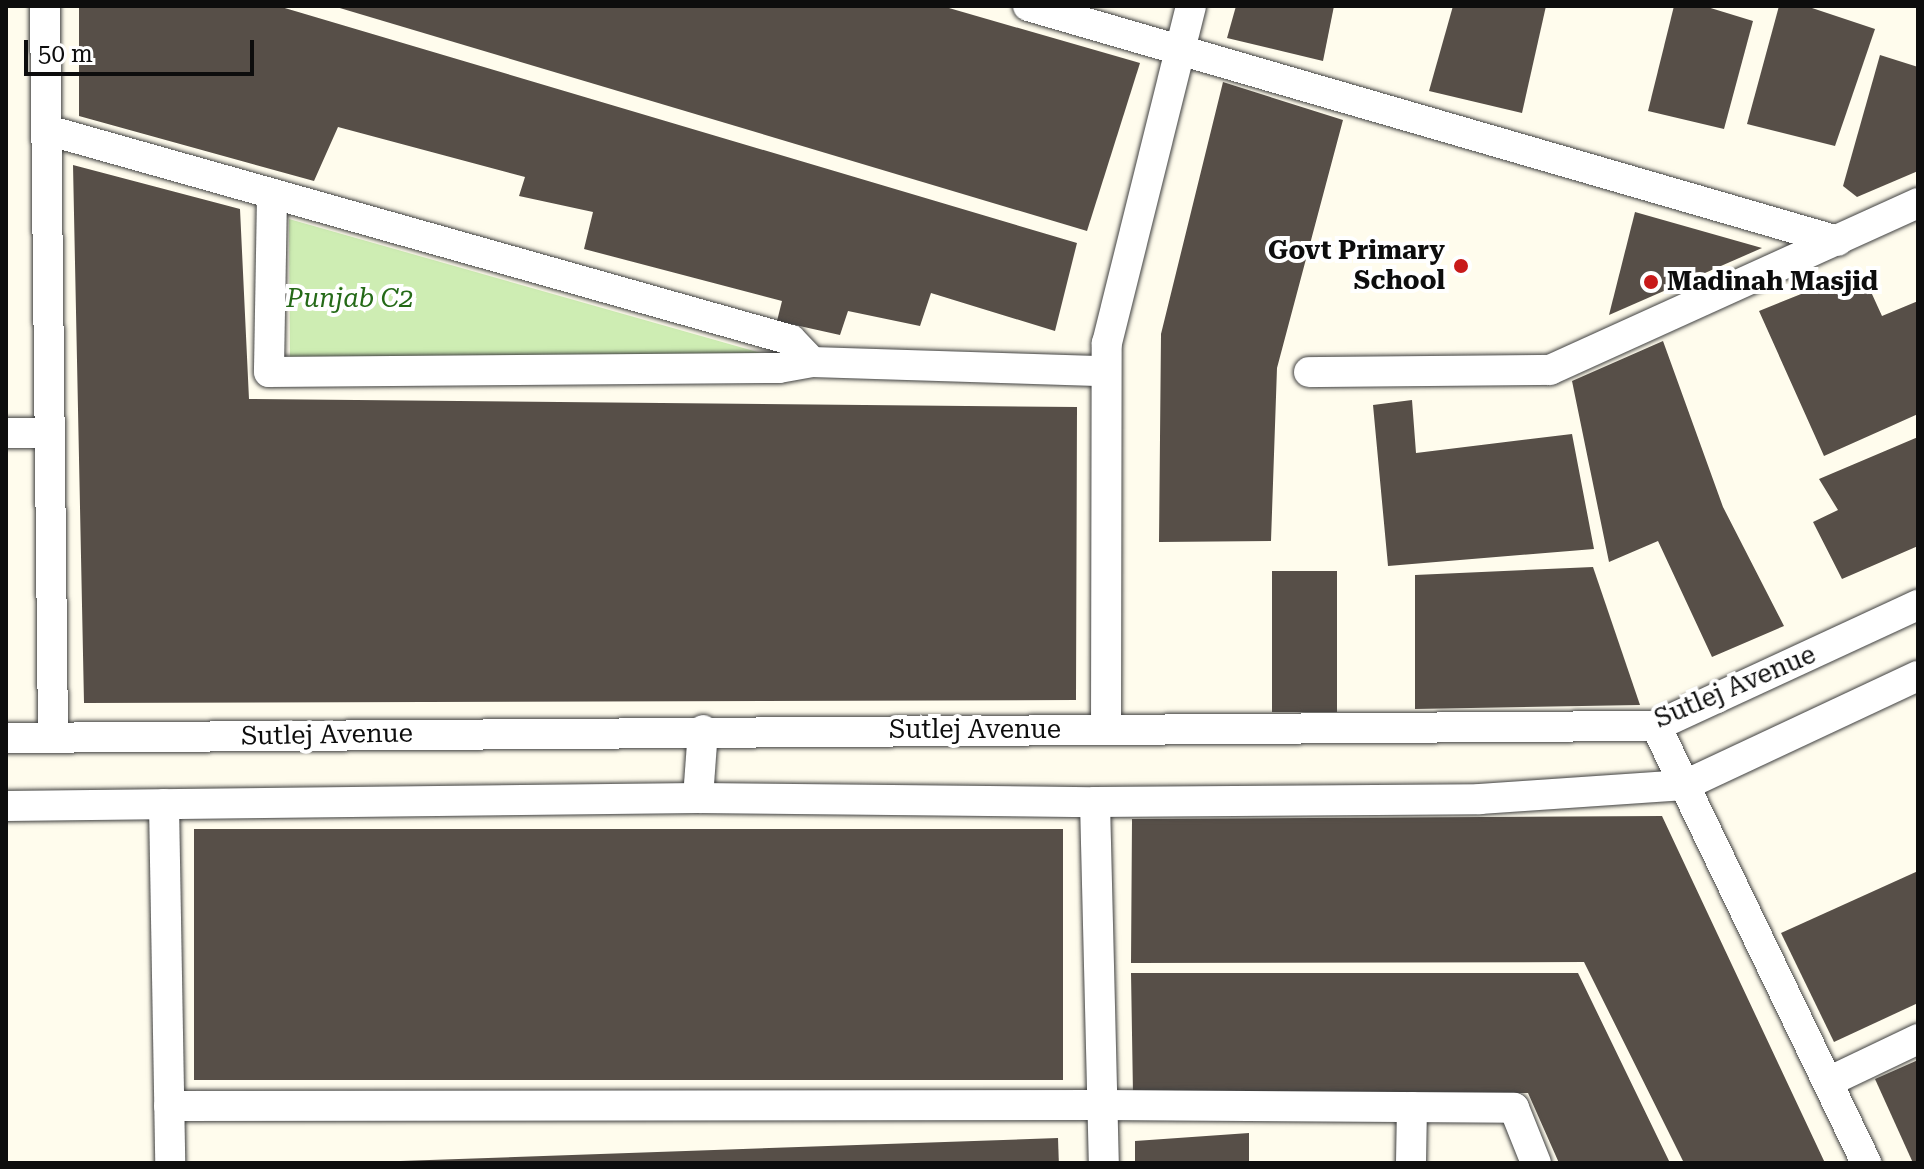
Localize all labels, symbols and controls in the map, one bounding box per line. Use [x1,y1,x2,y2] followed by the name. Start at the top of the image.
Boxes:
[28,24,258,74] scale bar
[38,40,93,68] text: 50 m
[1268,235,1445,296] place label: Govt Primary School
[1452,257,1470,275] marker: Govt Primary School
[1667,266,1878,298] place label: Madinah Masjid
[1642,273,1660,291] marker: Madinah Masjid
[286,283,414,315] park label: Punjab C2
[1650,639,1820,735] street label: Sutlej Avenue
[889,714,1061,746] street label: Sutlej Avenue
[241,718,413,752] street label: Sutlej Avenue

